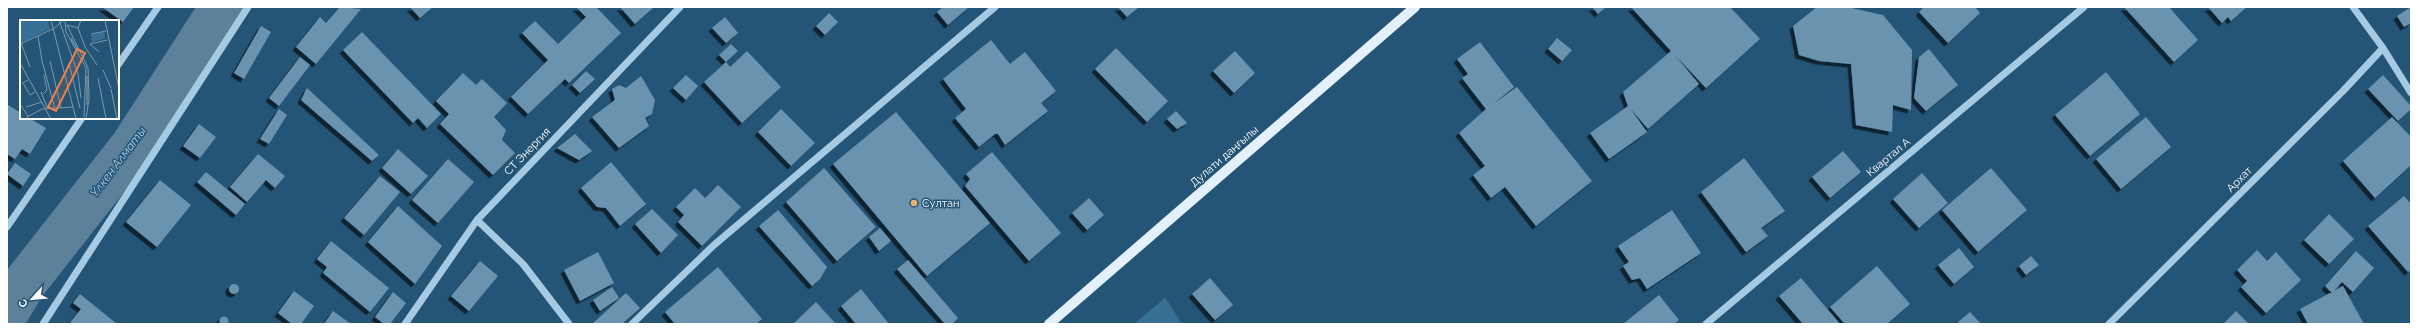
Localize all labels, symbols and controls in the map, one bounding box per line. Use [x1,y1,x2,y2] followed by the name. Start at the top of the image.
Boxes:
[20,20,119,119] inset map
[1188,123,1261,189] street label: Дулати даңғылы
[87,124,149,200] water label: Үлкен Алматы
[502,125,553,178] street label: СТ Энергия
[1864,135,1913,179] street label: Квартал А
[2224,163,2255,195] street label: Архат
[922,197,959,210] place label: Султан
[909,198,919,208] marker: Султан
[12,279,52,319] north arrow
[16,297,31,310] text: С

